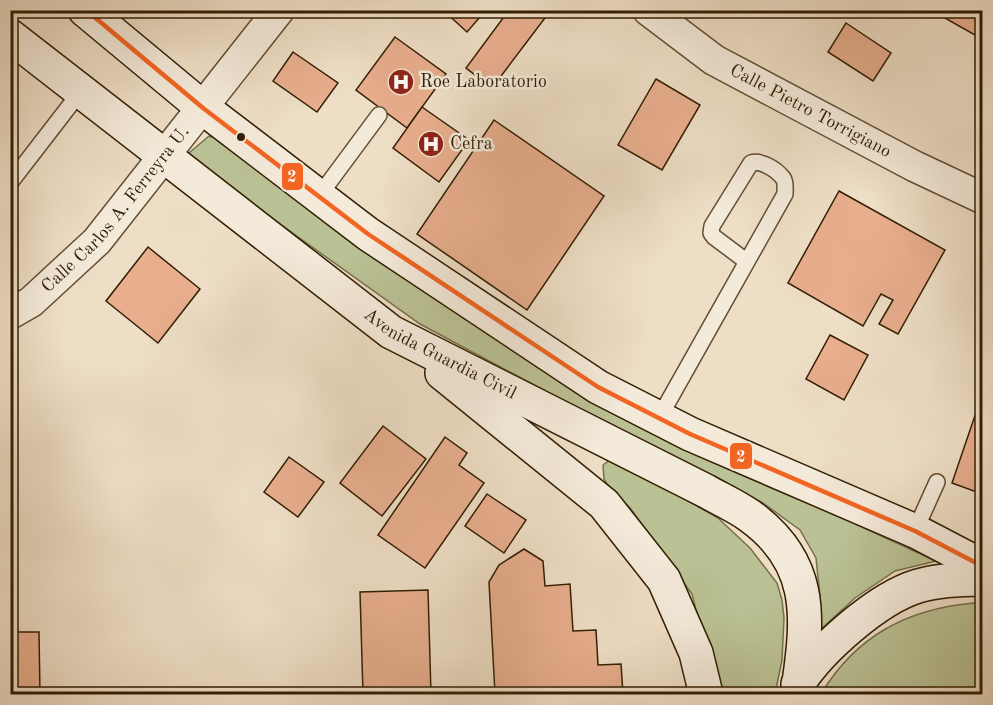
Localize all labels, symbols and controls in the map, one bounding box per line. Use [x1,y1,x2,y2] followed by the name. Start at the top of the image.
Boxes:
[727,61,894,161] street label: Calle Pietro Torrigiano
[386,67,416,97] hospital icon: Roe Laboratorio
[420,73,547,91] place label: Roe Laboratorio
[38,123,193,296] street label: Calle Carlos A. Ferreyra U.
[416,129,446,159] hospital icon: Cefra
[235,131,247,143] unlabelled marker
[450,135,493,153] place label: Cefra
[281,162,304,191] line badge: 2
[287,170,297,186] text: 2
[360,305,519,403] street label: Avenida Guardia Civil
[729,442,753,470] line badge: 2
[736,450,746,466] text: 2

